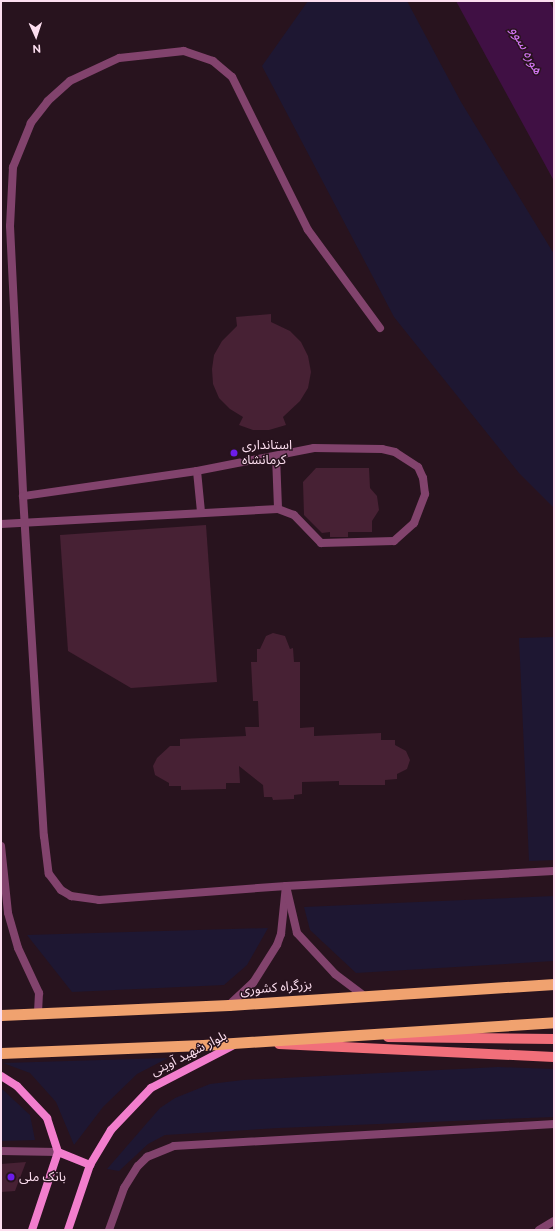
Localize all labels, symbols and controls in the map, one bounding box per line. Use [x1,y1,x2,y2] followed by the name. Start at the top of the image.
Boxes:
[16,16,56,56] north arrow
[507,23,547,77] water label: هوره سوو
[32,42,41,55] text: N
[242,438,292,469] place label: استانداری کرمانشاه
[229,448,239,458] marker: استانداری کرمانشاه
[239,977,313,999] street label: بزرگراه کشوری
[148,1028,230,1080] street label: بلوار شهید آوینی
[19,1169,66,1185] place label: بانک ملی
[6,1172,16,1182] marker: بانک ملی

